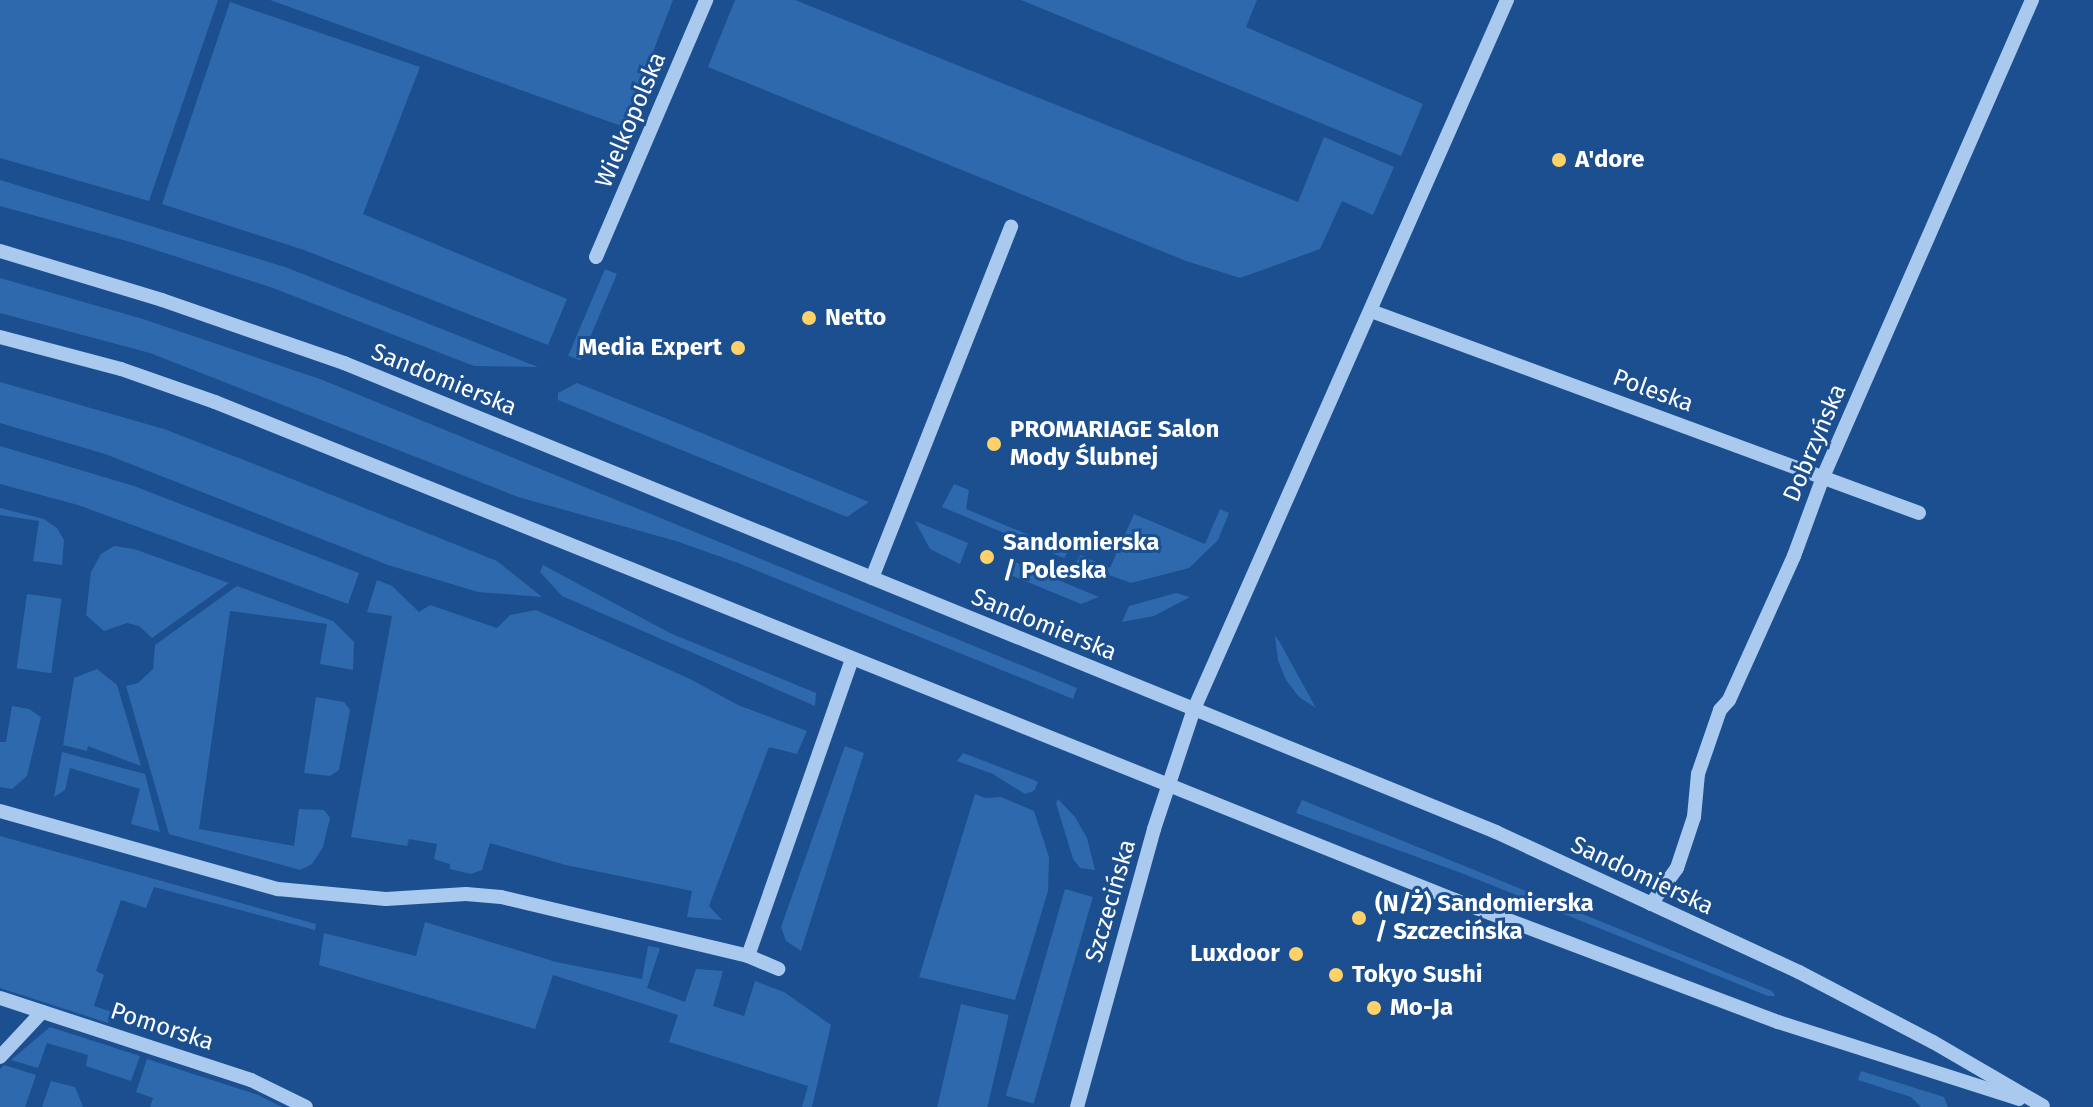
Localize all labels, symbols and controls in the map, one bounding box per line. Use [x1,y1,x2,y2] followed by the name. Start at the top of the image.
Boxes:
[590,48,672,192] street label: Wielkopolska
[1575,146,1644,174] place label: A'dore
[1550,151,1568,169] marker: A'dore
[825,304,886,332] place label: Netto
[800,309,818,327] marker: Netto
[579,334,722,362] place label: Media Expert
[367,338,521,422] street label: Sandomierska
[729,339,747,357] marker: Media Expert
[1609,363,1697,419] street label: Poleska
[1777,380,1853,506] street label: Dobrzyńska
[1010,416,1219,472] place label: PROMARIAGE Salon Mody Ślubnej
[985,435,1003,453] marker: PROMARIAGE Salon Mody Ślubnej
[1003,529,1159,585] place label: Sandomierska / Poleska
[978,548,996,566] marker: Sandomierska / Poleska
[967,583,1121,667] street label: Sandomierska
[1566,830,1718,922] street label: Sandomierska
[1080,836,1142,966] street label: Szczecińska
[1375,890,1594,946] place label: (N/Ż) Sandomierska / Szczecińska
[1350,909,1368,927] marker: (N/Ż) Sandomierska / Szczecińska
[1190,940,1280,968] place label: Luxdoor
[1287,945,1305,963] marker: Luxdoor
[1352,961,1483,989] place label: Tokyo Sushi
[1327,966,1345,984] marker: Tokyo Sushi
[1390,994,1453,1022] place label: Mo-Ja
[107,997,217,1057] street label: Pomorska
[1365,999,1383,1017] marker: Mo-Ja

